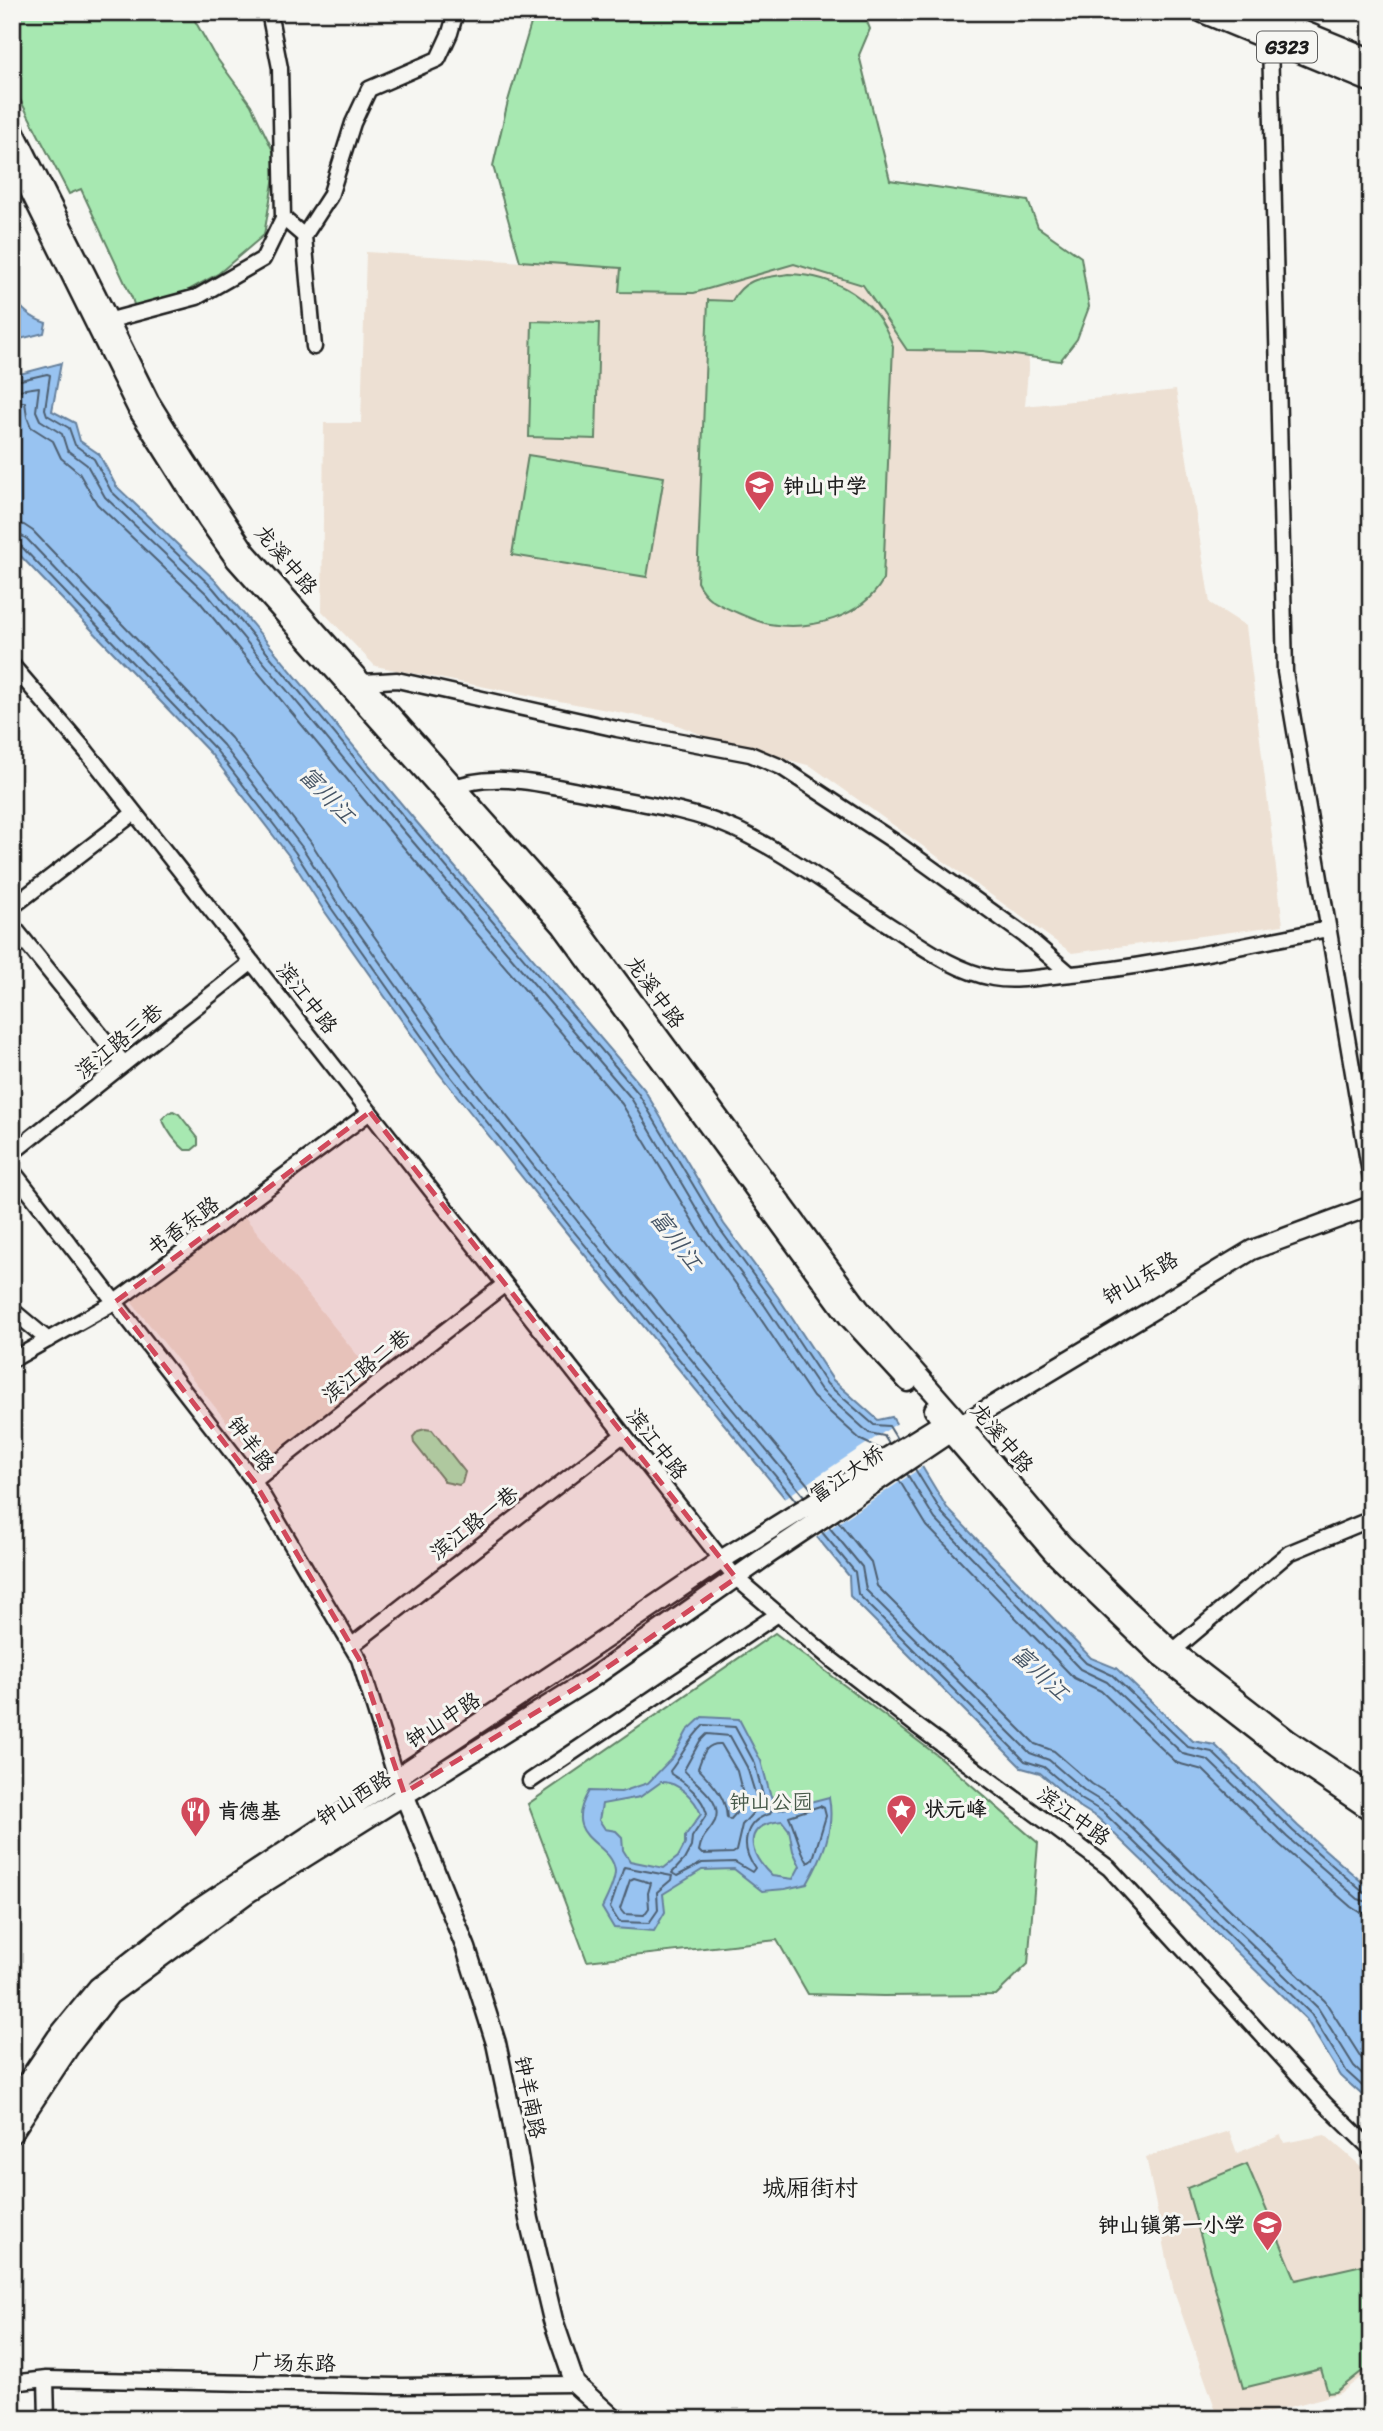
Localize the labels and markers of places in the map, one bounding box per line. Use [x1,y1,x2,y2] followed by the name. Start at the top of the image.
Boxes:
[783,467,867,505] place label: 钟山中学
[743,469,777,513] school or university icon: 钟山中学
[924,1790,987,1828] place label: 状元峰
[218,1792,281,1830] place label: 肯德基
[884,1792,918,1836] place icon: 状元峰
[178,1794,212,1838] restaurant icon: 肯德基
[1098,2206,1245,2244] place label: 钟山镇第一小学
[1251,2208,1285,2252] school or university icon: 钟山镇第一小学

